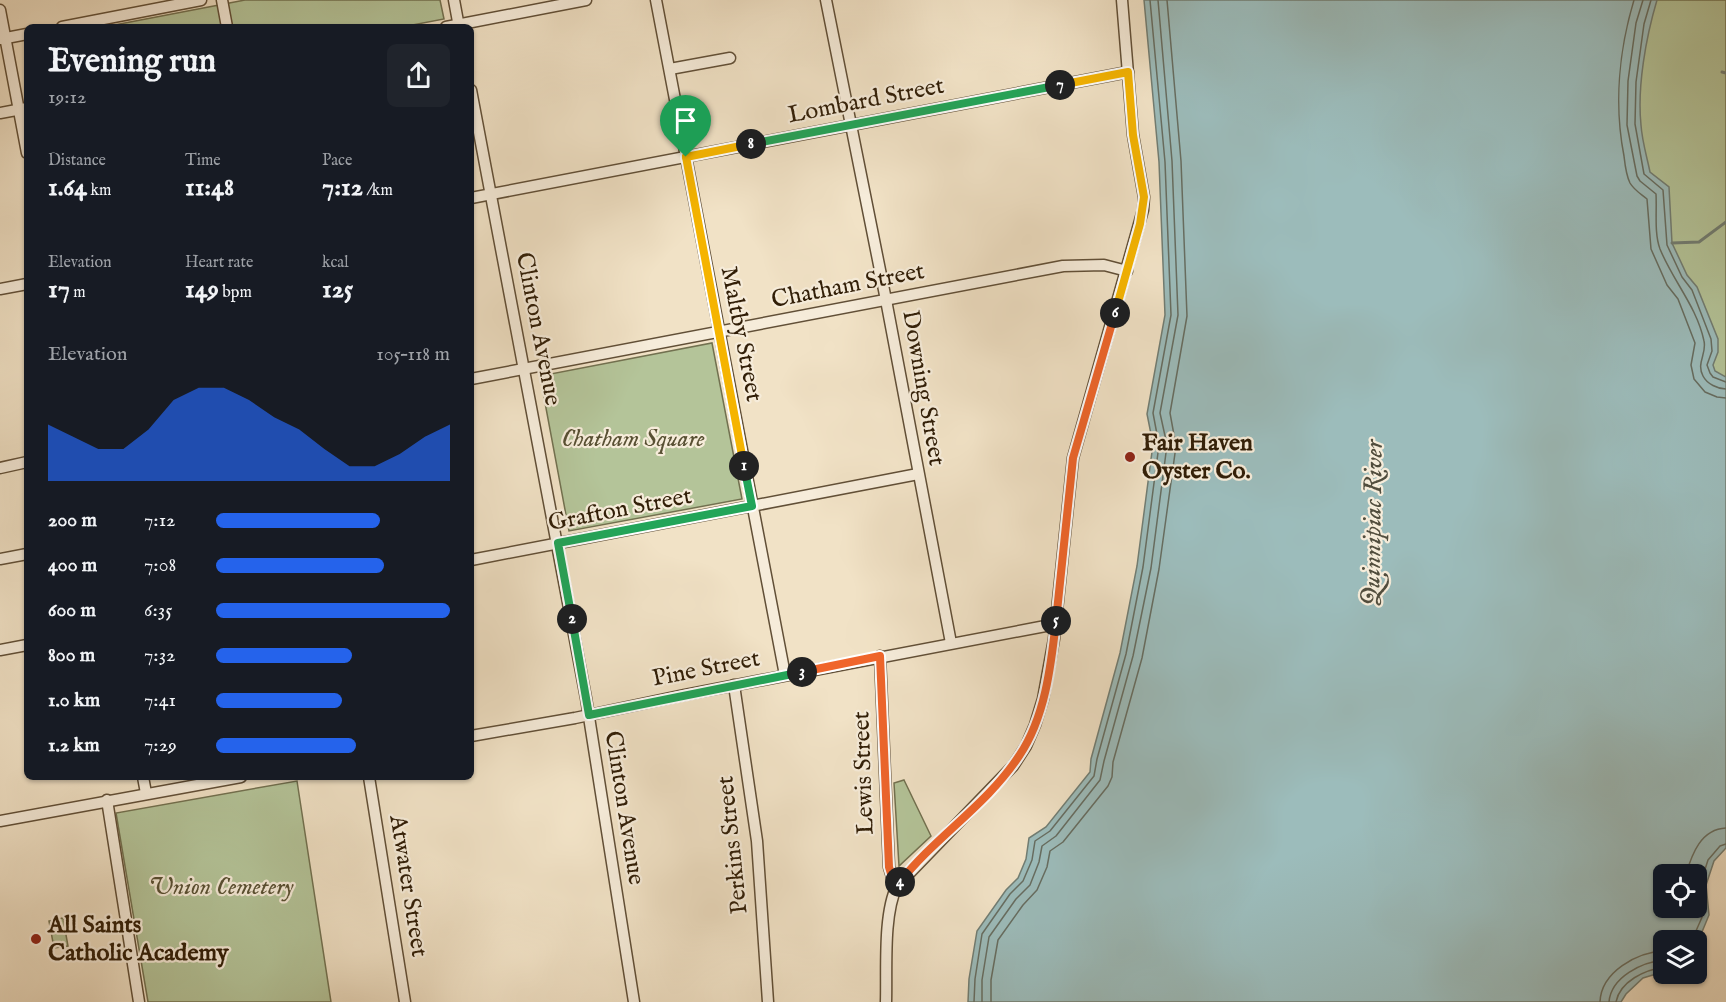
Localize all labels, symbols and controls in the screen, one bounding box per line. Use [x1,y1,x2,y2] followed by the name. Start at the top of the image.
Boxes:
[48,41,216,83] text: Evening run
[387,44,450,107] button: share
[1045,70,1075,100] pin: 7
[785,71,947,131] street label: Lombard Street
[1056,75,1064,95] text: 7
[48,85,86,110] text: 19:12
[660,95,711,157] pin
[669,104,702,137] icon: arrive
[736,129,766,159] pin: 8
[748,134,754,154] text: 8
[48,151,106,171] text: Distance
[185,151,221,171] text: Time
[322,151,352,171] text: Pace
[48,171,87,204] text: 1.64
[185,171,234,204] text: 11:48
[322,171,363,204] text: 7:12
[87,181,111,201] text: km
[363,181,393,201] text: /km
[508,250,568,408] street label: Clinton Avenue
[48,253,111,273] text: Elevation
[185,253,253,273] text: Heart rate
[322,253,349,273] text: kcal
[769,256,927,316] street label: Chatham Street
[713,264,769,404] street label: Maltby Street
[48,273,70,306] text: 17
[185,273,219,306] text: 149
[322,273,353,306] text: 125
[70,283,86,303] text: m
[219,283,252,303] text: bpm
[1100,298,1130,328] pin: 6
[1112,303,1118,323] text: 6
[894,308,952,468] street label: Downing Street
[48,342,127,367] text: Elevation
[376,342,450,367] text: 105–118 m
[562,424,704,455] park label: Chatham Square
[1142,428,1253,487] place label: Fair Haven Oyster Co.
[1355,438,1391,607] water label: Quinnipiac River
[1123,450,1137,464] marker: Fair Haven Oyster Co.
[729,451,759,481] pin: 1
[741,456,747,476] text: 1
[546,481,694,539] street label: Grafton Street
[48,508,97,533] text: 200 m
[144,508,175,533] text: 7:12
[48,553,97,578] text: 400 m
[144,553,176,578] text: 7:08
[48,598,96,623] text: 600 m
[144,598,172,623] text: 6:35
[557,604,587,634] pin: 2
[1041,606,1071,636] pin: 5
[568,609,576,629] text: 2
[1053,611,1059,631] text: 5
[48,643,95,668] text: 800 m
[144,643,175,668] text: 7:32
[650,643,762,695] street label: Pine Street
[787,657,817,687] pin: 3
[799,662,805,682] text: 3
[48,688,100,713] text: 1.0 km
[144,688,176,713] text: 7:41
[846,711,882,835] street label: Lewis Street
[597,729,651,887] street label: Clinton Avenue
[48,733,100,758] text: 1.2 km
[144,733,177,758] text: 7:29
[710,774,756,916] street label: Perkins Street
[381,812,435,959] street label: Atwater Street
[1653,864,1707,984] map controls
[1653,864,1707,918] button: locate
[885,867,915,897] pin: 4
[149,872,294,903] park label: Union Cemetery
[896,872,904,892] text: 4
[47,910,230,969] place label: All Saints Catholic Academy
[1653,930,1707,984] button: layers
[29,932,43,946] marker: All Saints Catholic Academy

